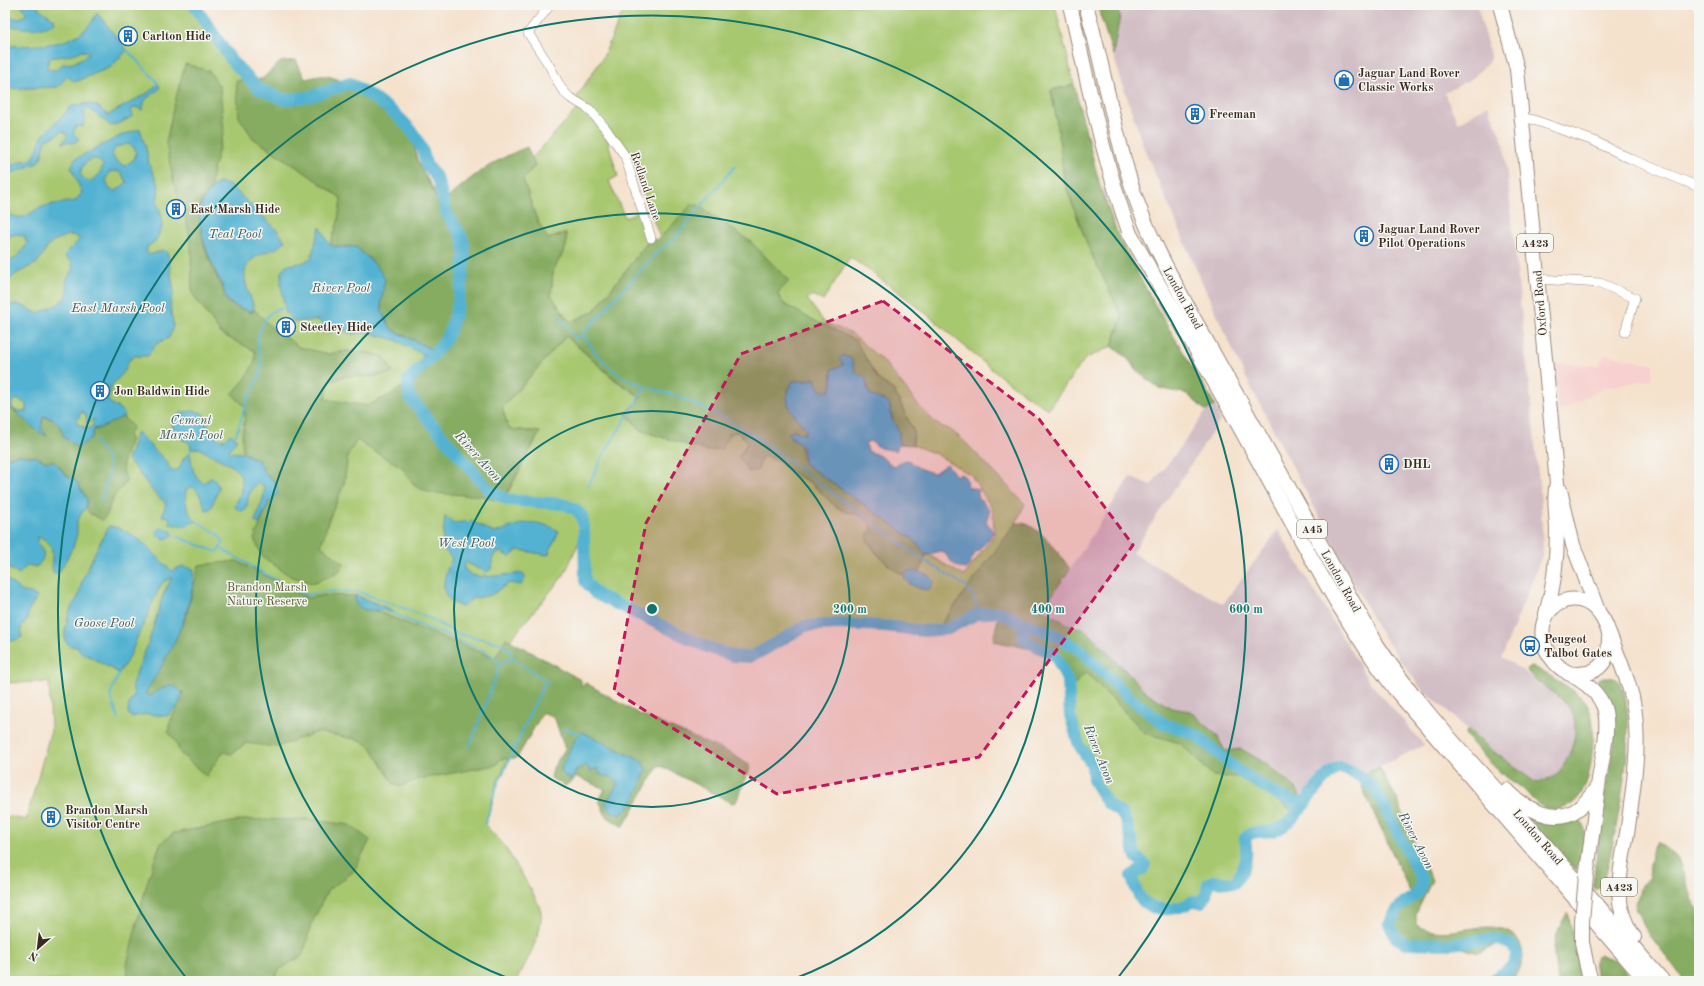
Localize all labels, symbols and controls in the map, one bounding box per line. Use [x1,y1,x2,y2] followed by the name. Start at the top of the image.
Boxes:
[117,25,139,47] building icon: Carlton Hide
[142,31,211,43] place label: Carlton Hide
[1358,68,1460,94] place label: Jaguar Land Rover Classic Works
[1333,69,1355,91] shop icon: Jaguar Land Rover Classic Works
[1184,103,1206,125] building icon: Freeman
[1209,109,1256,121] place label: Freeman
[628,151,663,223] street label: Redland Lane
[165,198,187,220] building icon: East Marsh Hide
[190,204,280,216] place label: East Marsh Hide
[1378,224,1480,250] place label: Jaguar Land Rover Pilot Operations
[1353,225,1375,247] building icon: Jaguar Land Rover Pilot Operations
[209,228,262,241] water label: Teal Pool
[1517,234,1553,252] road number: A423
[1160,265,1204,332] street label: London Road
[1532,270,1550,336] street label: Oxford Road
[311,282,371,295] water label: River Pool
[70,302,165,315] water label: East Marsh Pool
[275,316,297,338] building icon: Steetley Hide
[300,322,372,334] place label: Steetley Hide
[89,380,111,402] building icon: Jon Baldwin Hide
[114,386,210,398] place label: Jon Baldwin Hide
[158,414,223,442] water label: Cement Marsh Pool
[451,429,504,485] water label: River Avon
[1378,453,1400,475] building icon: DHL
[1403,459,1430,471] place label: DHL
[1297,520,1327,538] road number: A45
[438,537,495,550] water label: West Pool
[1318,548,1362,615] street label: London Road
[227,582,308,608] park label: Brandon Marsh Nature Reserve
[645,602,659,616] centre of rings
[833,604,867,616] text: 200 m
[1031,604,1065,616] text: 400 m
[1229,604,1263,616] text: 600 m
[74,617,134,630] water label: Goose Pool
[1544,634,1612,660] place label: Peugeot Talbot Gates
[1519,635,1541,657] bus stop icon: Peugeot Talbot Gates
[1080,722,1117,787] water label: River Avon
[65,805,148,831] place label: Brandon Marsh Visitor Centre
[40,806,62,828] building icon: Brandon Marsh Visitor Centre
[1510,808,1564,868] street label: London Road
[1395,809,1436,872] water label: River Avon
[1601,878,1637,896] road number: A423
[18,928,58,968] north arrow
[27,948,40,962] text: N

